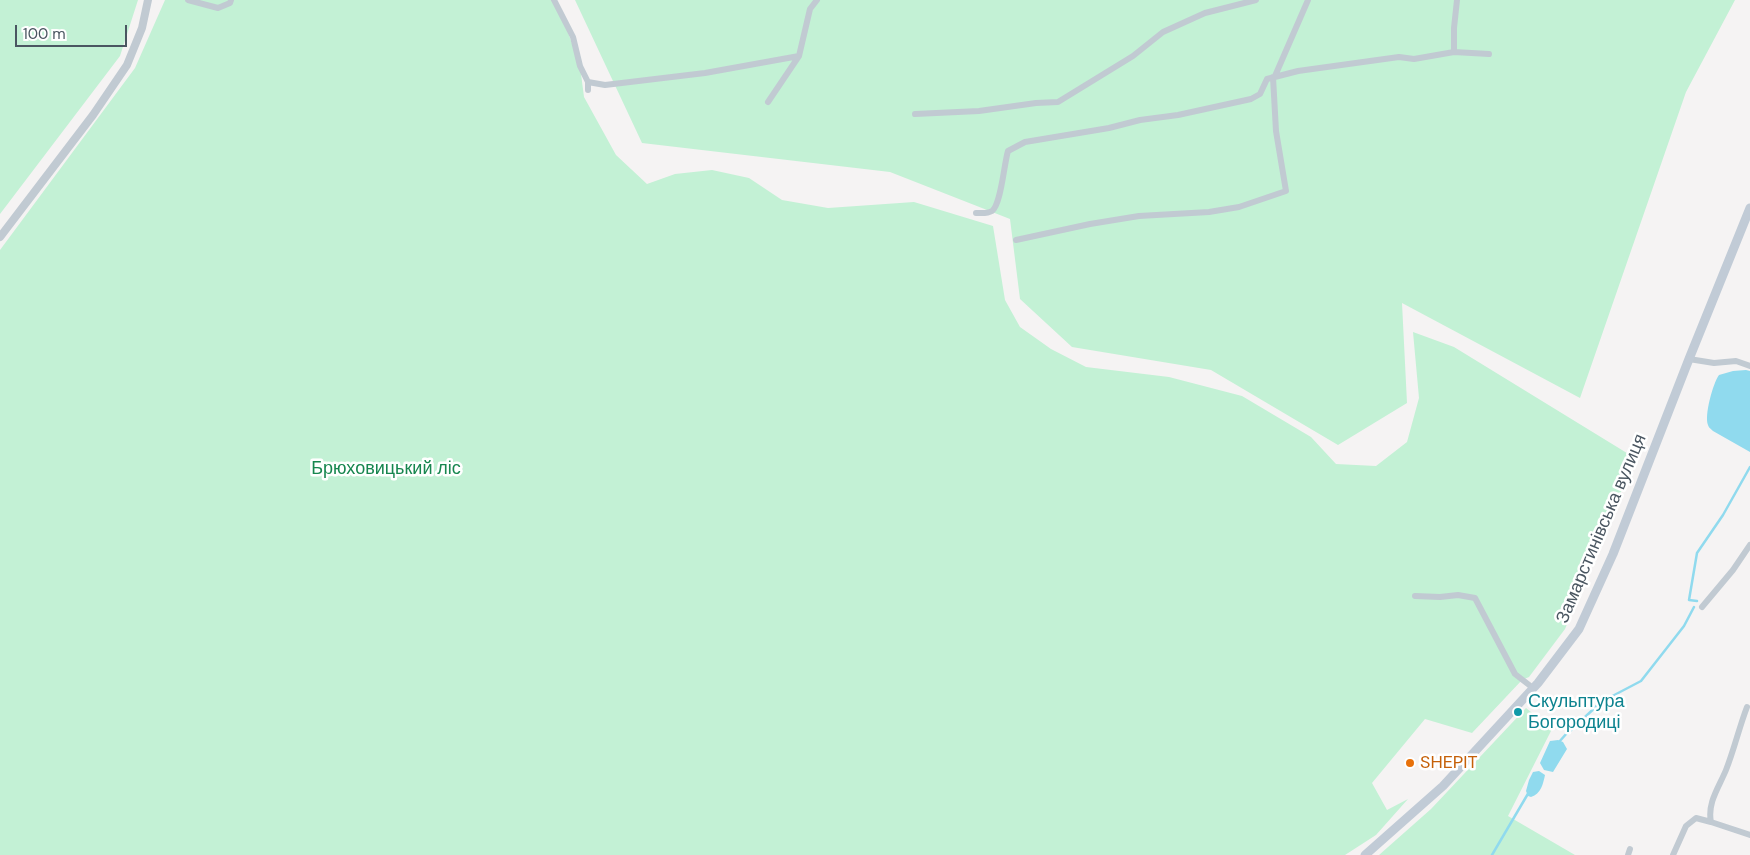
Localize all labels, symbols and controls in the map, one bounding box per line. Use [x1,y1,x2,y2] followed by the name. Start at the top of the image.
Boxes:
[18,15,130,47] scale bar
[23,24,66,44] text: 100 m
[1552,431,1652,627] street label: Замарстинівська вулиця
[311,458,461,480] park label: Брюховицький ліс
[1528,691,1625,734] place label: Скульптура Богородиці
[1512,706,1524,718] marker: Скульптура Богородиці
[1420,752,1478,774] place label: SHEPIT
[1404,757,1416,769] marker: SHEPIT

